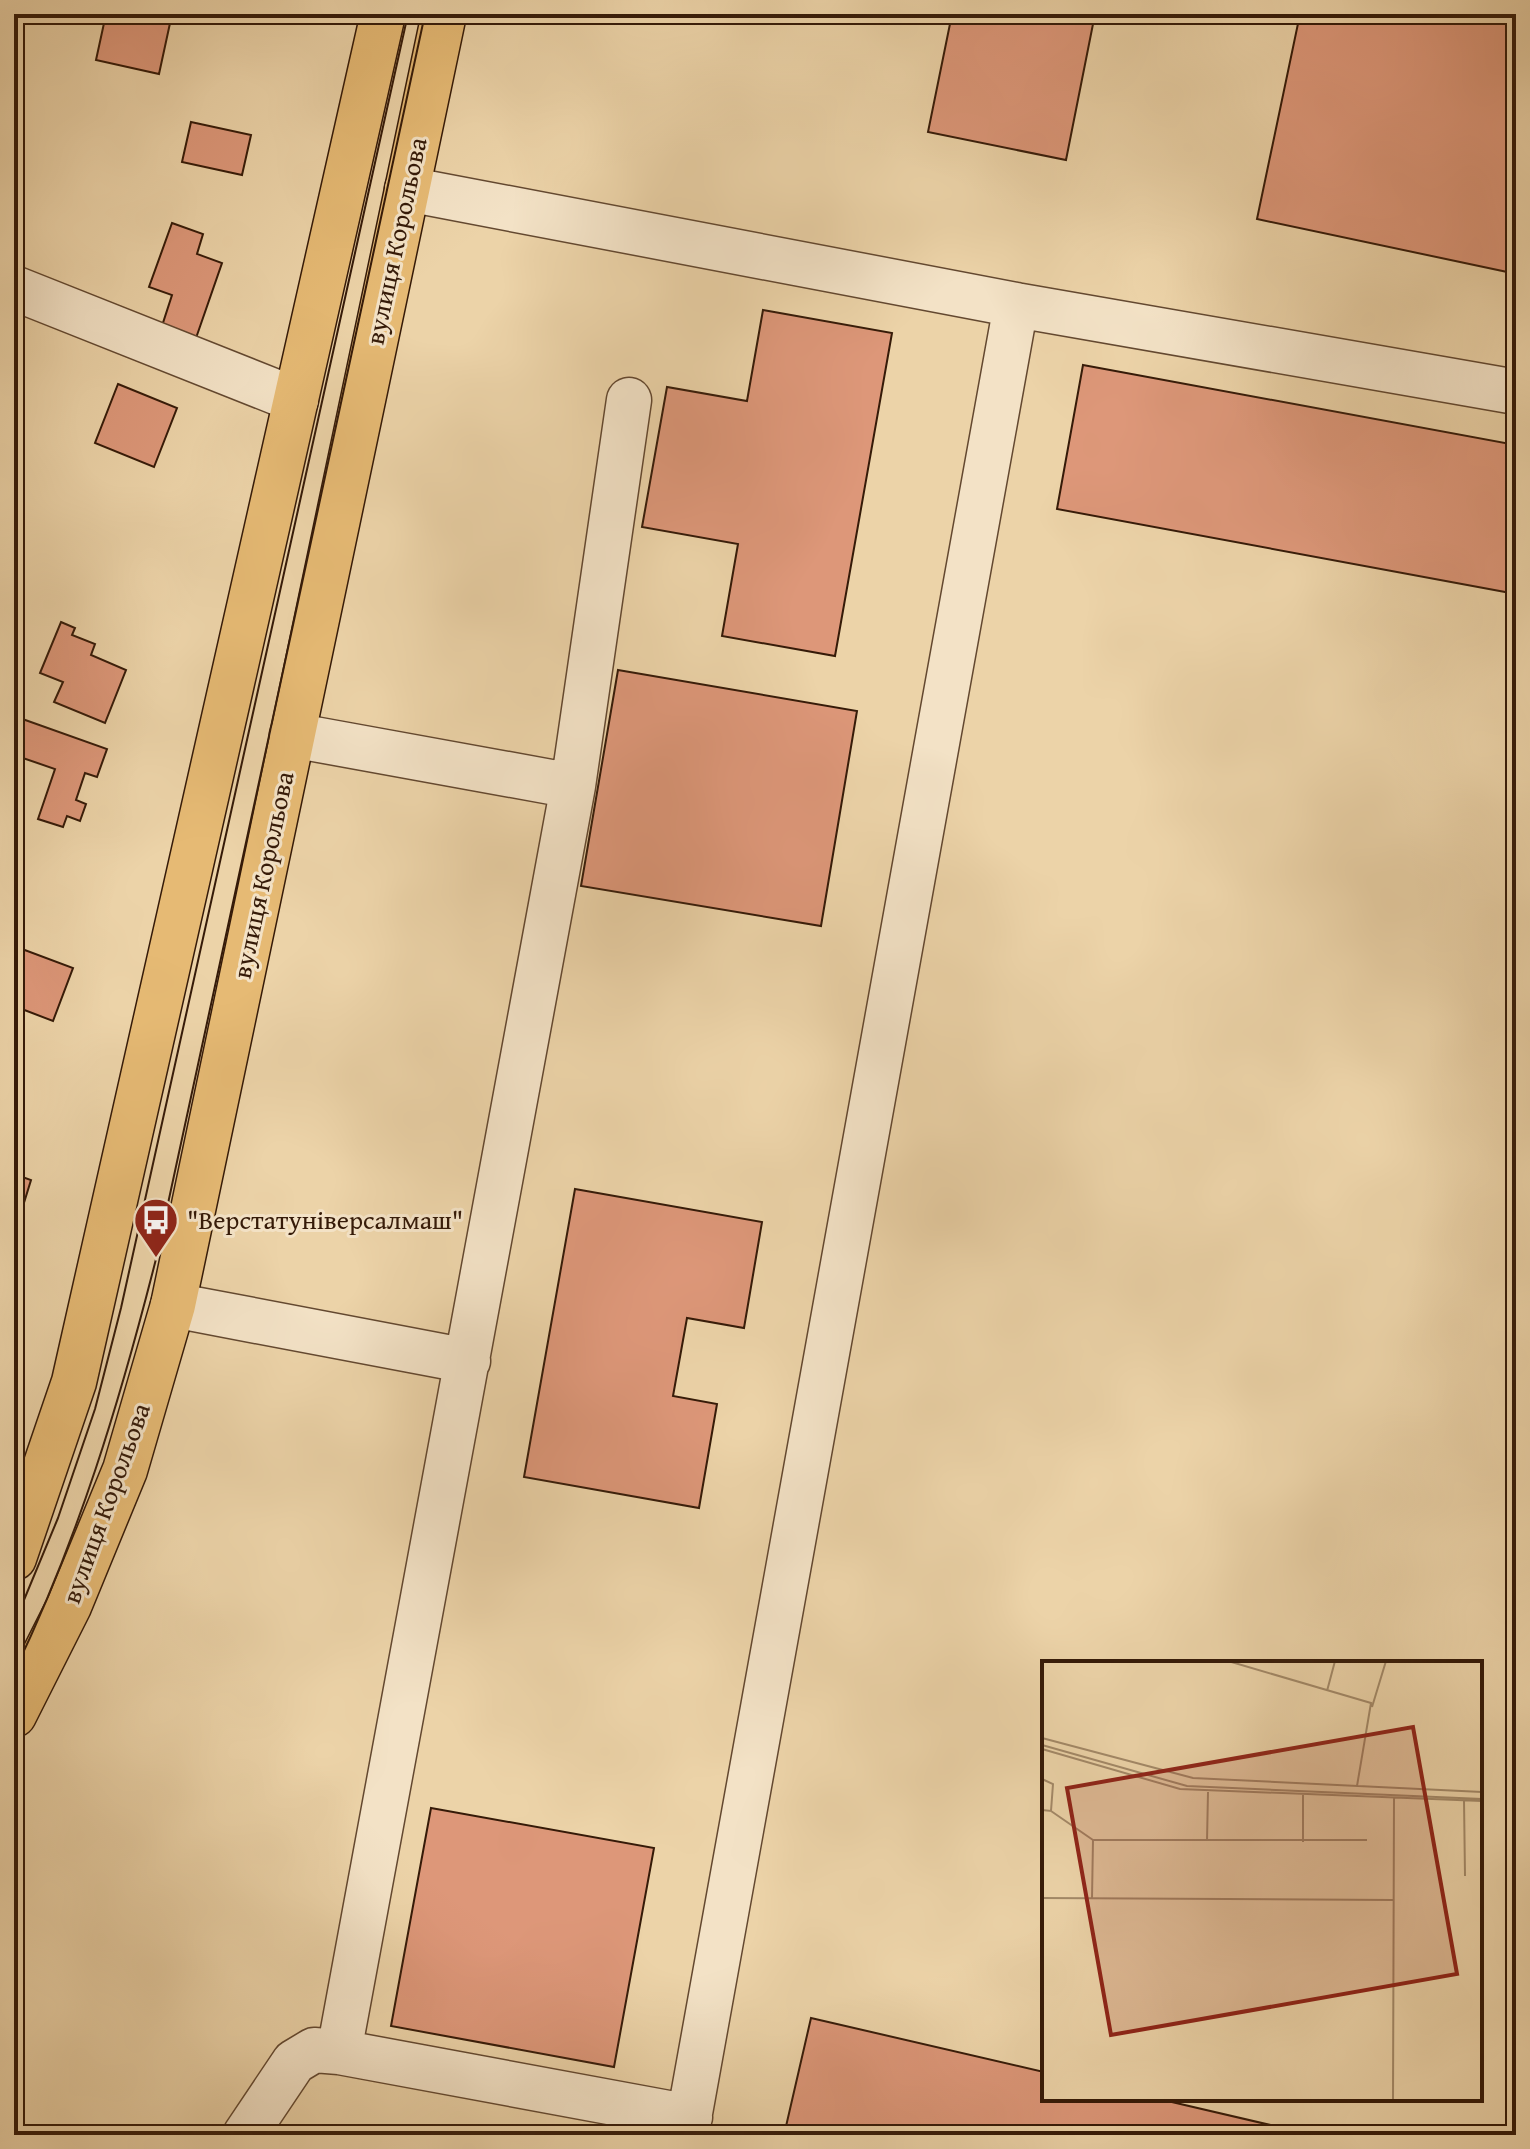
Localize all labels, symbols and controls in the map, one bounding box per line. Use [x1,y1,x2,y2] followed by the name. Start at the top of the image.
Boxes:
[355,133,437,348] street label: вулиця Корольова
[222,767,304,982] street label: вулиця Корольова
[132,1196,180,1259] bus stop icon: "Верстатуніверсалмаш"
[187,1200,463,1239] place label: "Верстатуніверсалмаш"
[51,1397,160,1609] street label: вулиця Корольова
[1042,1661,1482,2101] inset map

